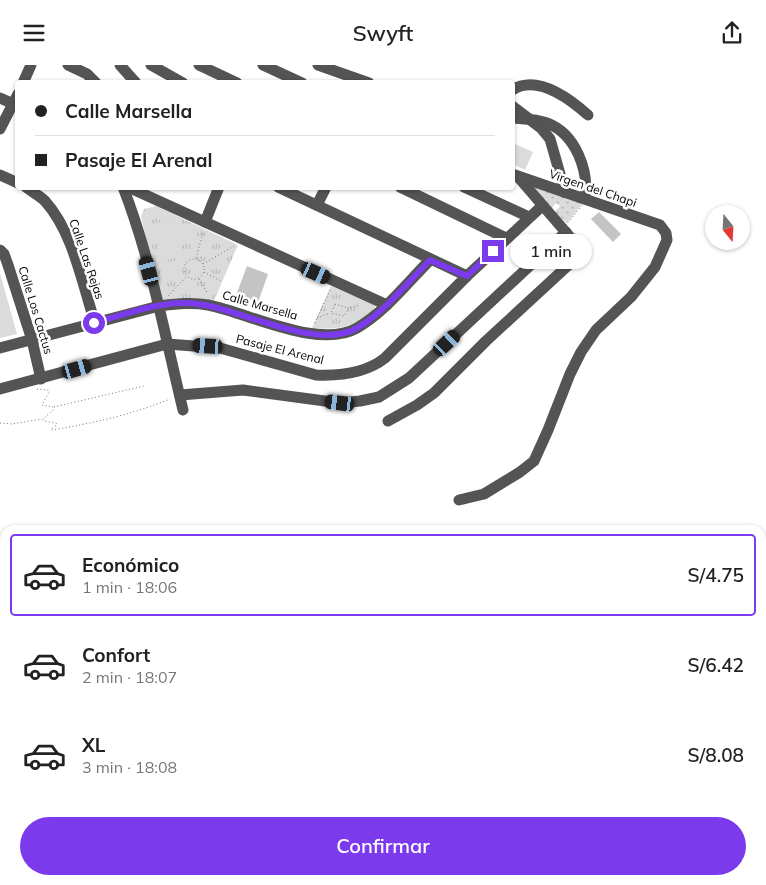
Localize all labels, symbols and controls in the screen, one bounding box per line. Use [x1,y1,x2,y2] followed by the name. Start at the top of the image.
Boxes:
[20,19,48,47] icon: menu
[353,19,413,47] text: Swyft
[718,19,746,47] icon: share
[65,99,192,123] text: Calle Marsella
[65,148,213,172] text: Pasaje El Arenal
[547,166,639,210] street label: Virgen del Chapi
[705,205,750,250] north arrow
[705,205,750,250] map controls
[66,217,108,301] street label: Calle Las Rejas
[510,233,593,269] callout: 1 min
[482,240,504,262] route end
[530,241,572,261] text: 1 min
[137,255,160,287] car
[299,260,332,286] car
[15,264,57,356] street label: Calle Los Cactus
[221,287,299,323] street label: Calle Marsella
[83,312,105,334] route start
[430,327,463,359] car
[234,331,326,367] street label: Pasaje El Arenal
[192,338,223,354] car
[60,358,93,380] car
[324,394,355,412] car
[22,553,67,598] icon: car
[82,553,179,577] text: Económico
[687,563,744,587] text: S/4.75
[82,577,177,597] text: 1 min · 18:06
[22,643,67,688] icon: car
[82,643,150,667] text: Confort
[687,653,744,677] text: S/6.42
[82,667,177,687] text: 2 min · 18:07
[22,733,67,778] icon: car
[82,733,105,757] text: XL
[687,743,744,767] text: S/8.08
[82,757,177,777] text: 3 min · 18:08
[20,817,746,875] button: Confirmar

